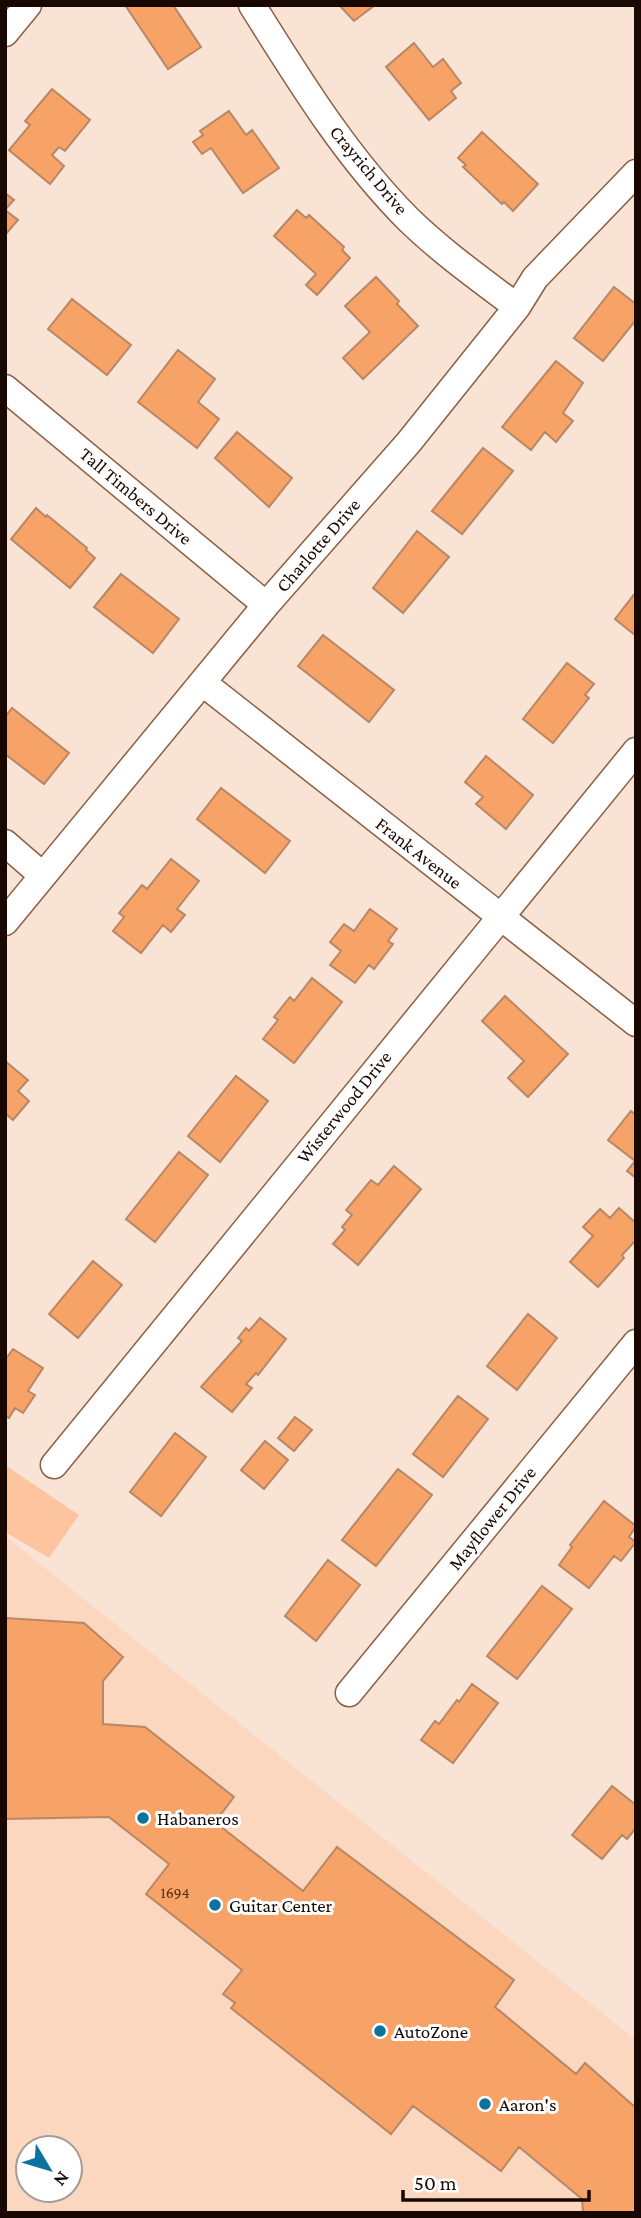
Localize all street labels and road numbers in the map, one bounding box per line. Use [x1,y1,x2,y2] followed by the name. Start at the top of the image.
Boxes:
[326,121,412,219] street label: Crayrich Drive
[76,443,196,549] street label: Tall Timbers Drive
[272,494,364,596] street label: Charlotte Drive
[372,813,466,893] street label: Frank Avenue
[292,1047,396,1167] street label: Wisterwood Drive
[444,1462,540,1574] street label: Mayflower Drive

